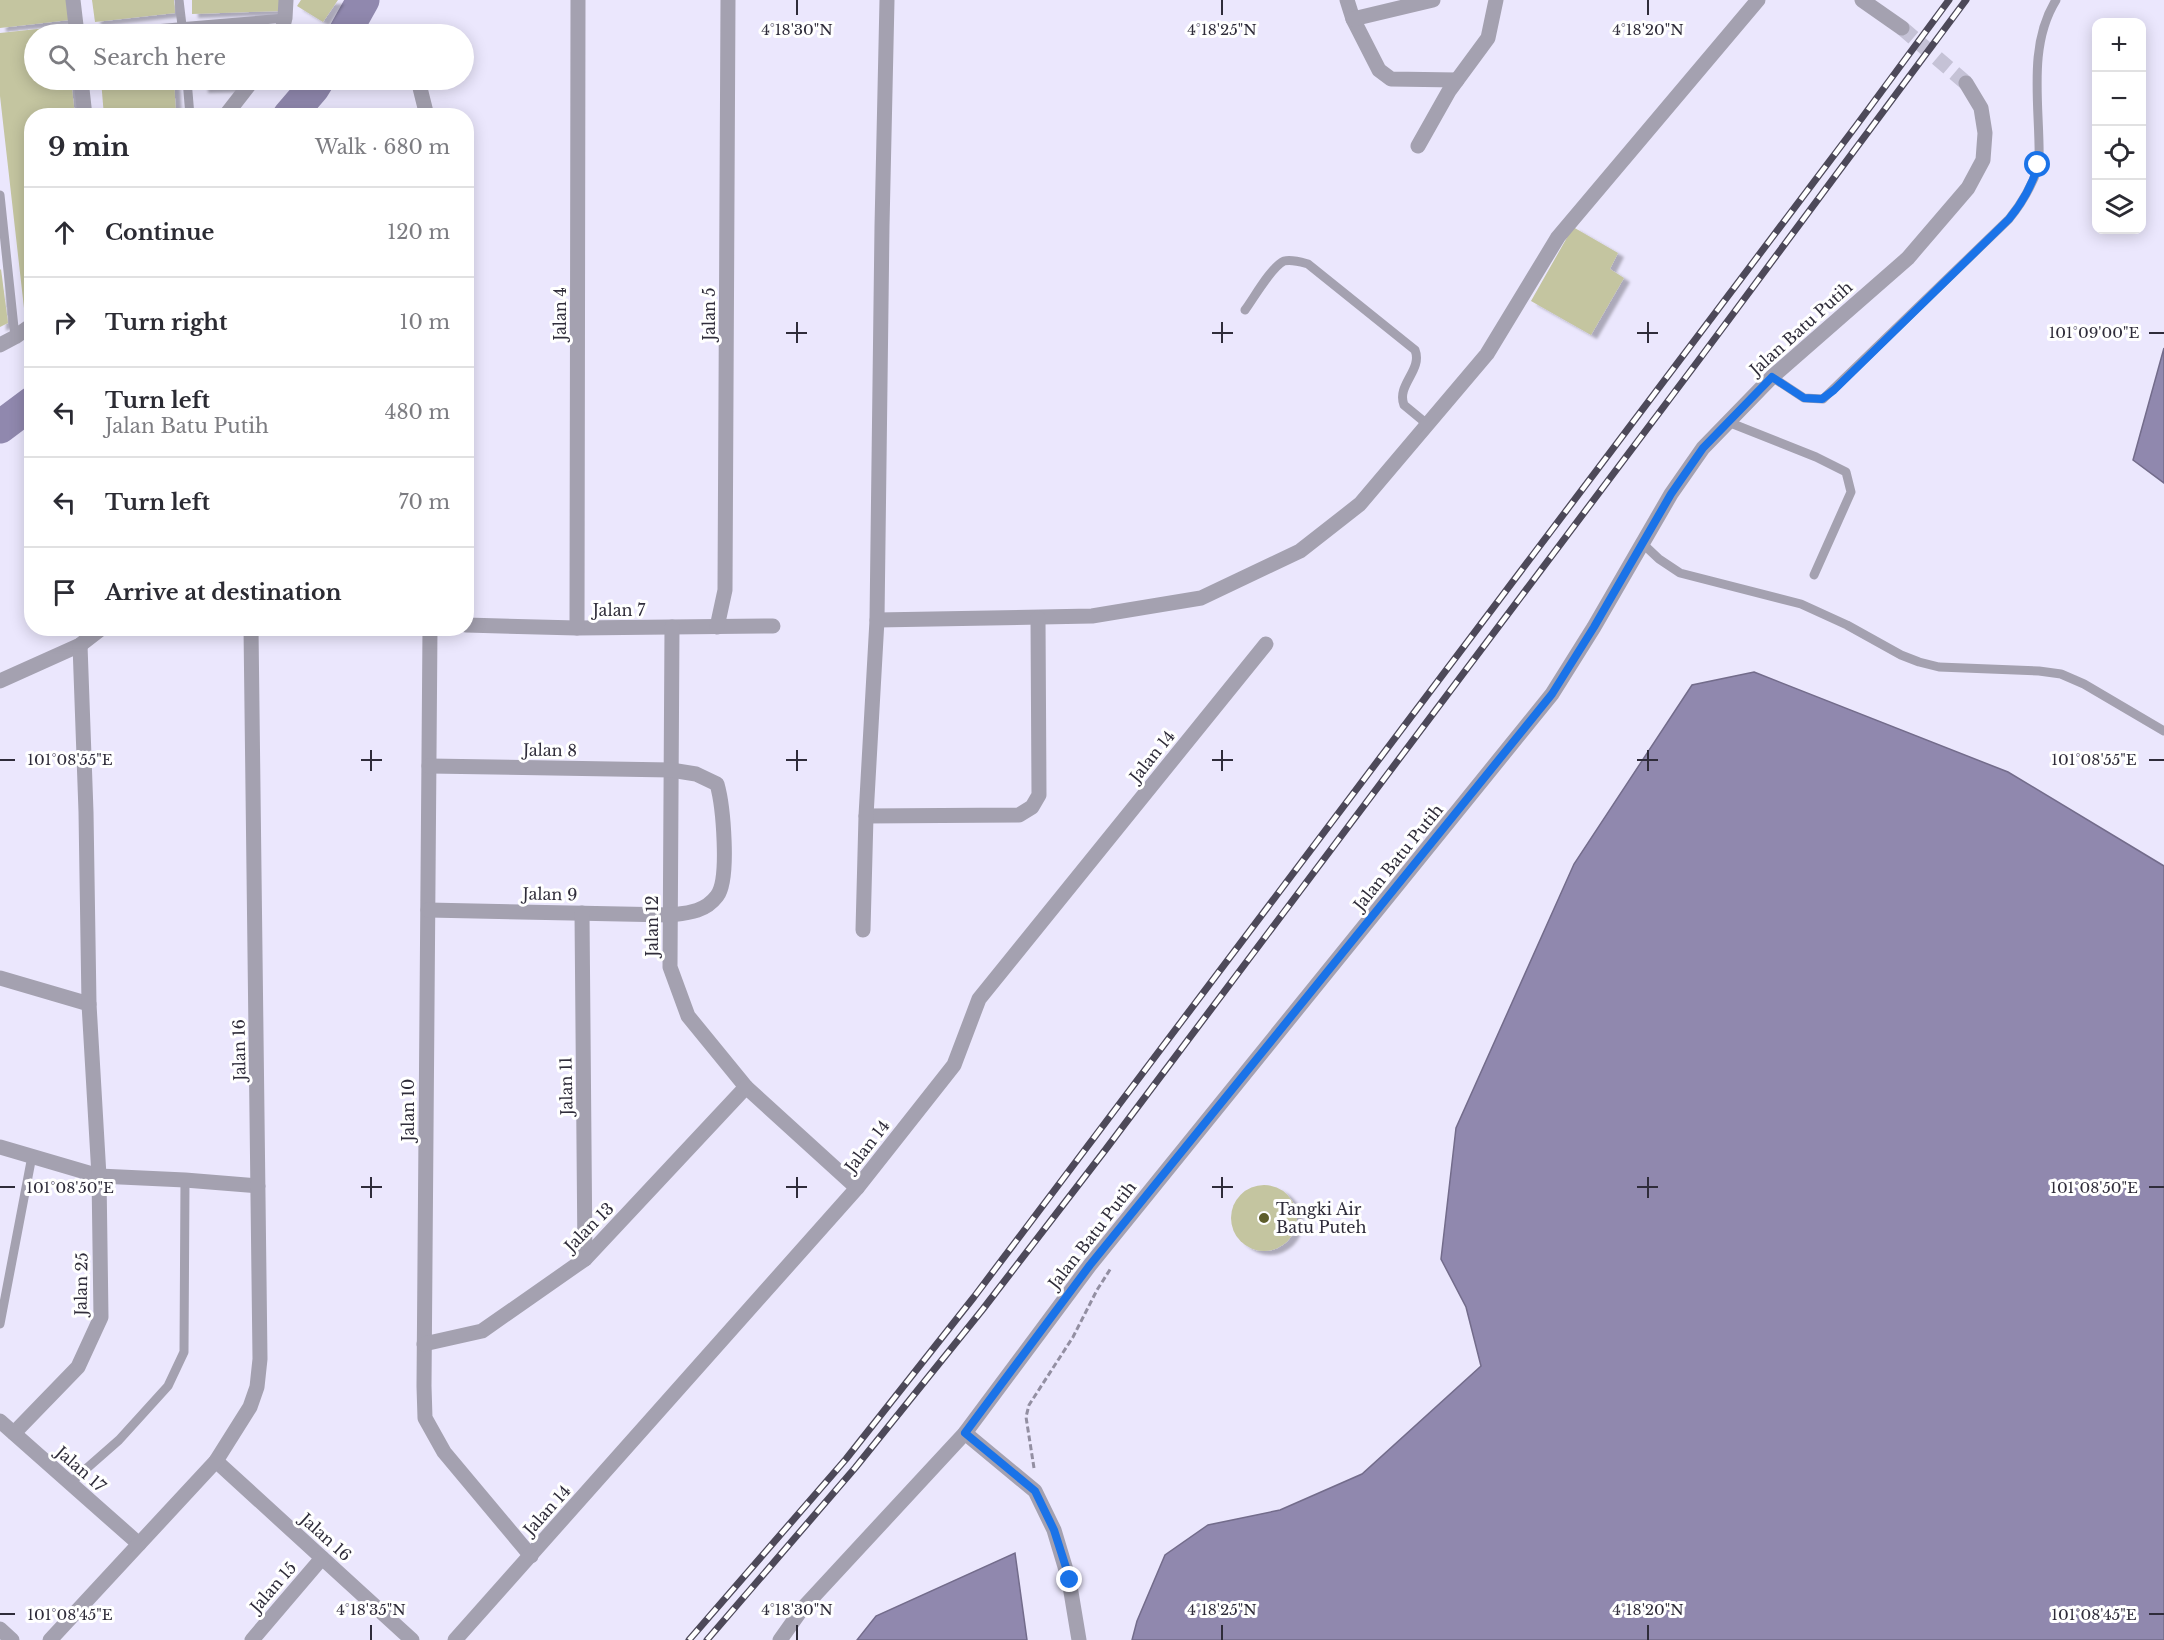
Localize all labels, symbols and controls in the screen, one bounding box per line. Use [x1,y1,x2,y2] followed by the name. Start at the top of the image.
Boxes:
[2092,18,2146,234] map controls
[2092,18,2146,72] button: +
[761,20,833,39] text: 4°18'30"N
[1187,20,1257,39] text: 4°18'25"N
[1612,20,1684,39] text: 4°18'20"N
[24,24,474,90] search box
[45,41,78,74] icon: search
[93,44,226,71] text: Search here
[2092,72,2146,126] button: −
[2092,126,2146,180] button: locate
[48,131,129,163] text: 9 min
[315,135,450,159] text: Walk · 680 m
[2024,151,2050,177] route start
[2092,180,2146,234] button: layers
[48,216,81,249] icon: ahead
[105,219,214,246] text: Continue
[387,220,450,244] text: 120 m
[1744,277,1856,381] street label: Jalan Batu Putih
[550,287,570,343] street label: Jalan 4
[699,287,719,343] street label: Jalan 5
[48,306,81,339] icon: right
[105,309,227,336] text: Turn right
[400,310,450,334] text: 10 m
[2049,323,2139,342] text: 101°09'00"E
[105,387,210,414] text: Turn left
[48,396,81,429] icon: left
[385,400,450,424] text: 480 m
[105,414,269,438] text: Jalan Batu Putih
[48,486,81,519] icon: left
[105,489,210,516] text: Turn left
[398,490,450,514] text: 70 m
[48,576,81,609] icon: arrive
[105,579,342,606] text: Arrive at destination
[591,600,646,620] street label: Jalan 7
[1124,726,1179,787] street label: Jalan 14
[521,739,577,760] street label: Jalan 8
[27,750,113,769] text: 101°08'55"E
[2051,750,2137,769] text: 101°08'55"E
[1348,800,1447,916] street label: Jalan Batu Putih
[521,883,577,904] street label: Jalan 9
[642,895,662,959] street label: Jalan 12
[228,1019,250,1083] street label: Jalan 16
[555,1057,577,1117] street label: Jalan 11
[398,1079,418,1143] street label: Jalan 10
[839,1116,894,1178] street label: Jalan 14
[1043,1177,1140,1294] street label: Jalan Batu Putih
[26,1178,114,1197] text: 101°08'50"E
[2050,1178,2138,1197] text: 101°08'50"E
[559,1198,618,1257] street label: Jalan 13
[1276,1199,1366,1237] place label: Tangki Air Batu Puteh
[1257,1211,1271,1225] marker: Tangki Air Batu Puteh
[70,1252,92,1318] street label: Jalan 25
[50,1441,111,1497] street label: Jalan 17
[518,1481,575,1541] street label: Jalan 14
[295,1508,356,1565] street label: Jalan 16
[244,1558,300,1618] street label: Jalan 15
[1056,1566,1082,1592] route end
[336,1600,406,1619] text: 4°18'35"N
[761,1600,833,1619] text: 4°18'30"N
[1187,1600,1257,1619] text: 4°18'25"N
[1612,1600,1684,1619] text: 4°18'20"N
[27,1605,113,1624] text: 101°08'45"E
[2051,1605,2137,1624] text: 101°08'45"E

